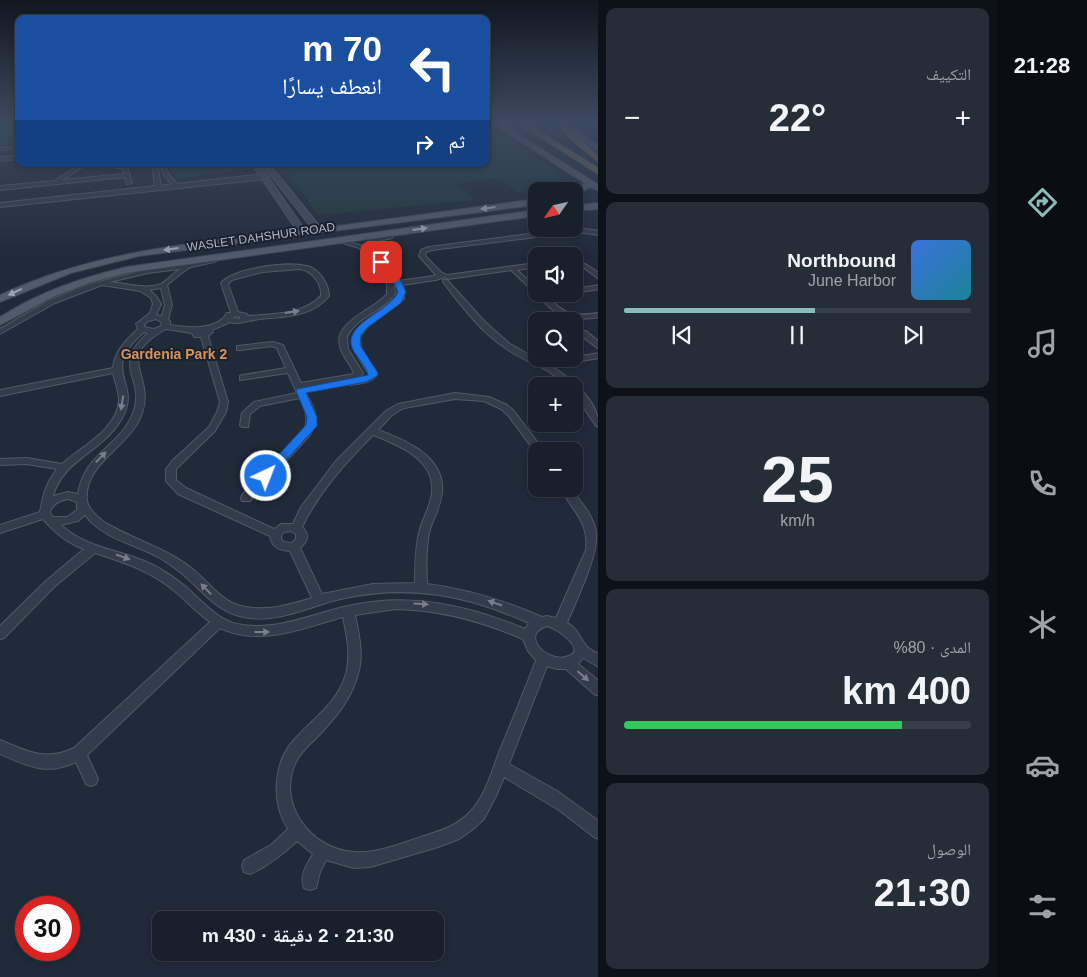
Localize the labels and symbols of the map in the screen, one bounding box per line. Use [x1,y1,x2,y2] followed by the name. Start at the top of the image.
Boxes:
[528,182,582,238] north arrow
[480,204,496,212] one-way arrow
[186,220,336,254] street label: WASLET DAHSHUR ROAD
[412,225,428,233] one-way arrow
[360,241,402,283] pin
[162,245,178,253] one-way arrow
[7,288,22,296] one-way arrow
[284,308,300,316] one-way arrow
[121,346,228,362] district label: Gardenia Park 2
[118,395,126,411] one-way arrow
[239,449,291,501] position arrow
[94,451,106,463] one-way arrow
[115,554,130,561] one-way arrow
[200,583,212,595] one-way arrow
[488,599,503,607] one-way arrow
[414,601,430,609] one-way arrow
[255,628,271,636] one-way arrow
[577,670,589,682] one-way arrow
[15,896,80,961] speed limit sign: 30

